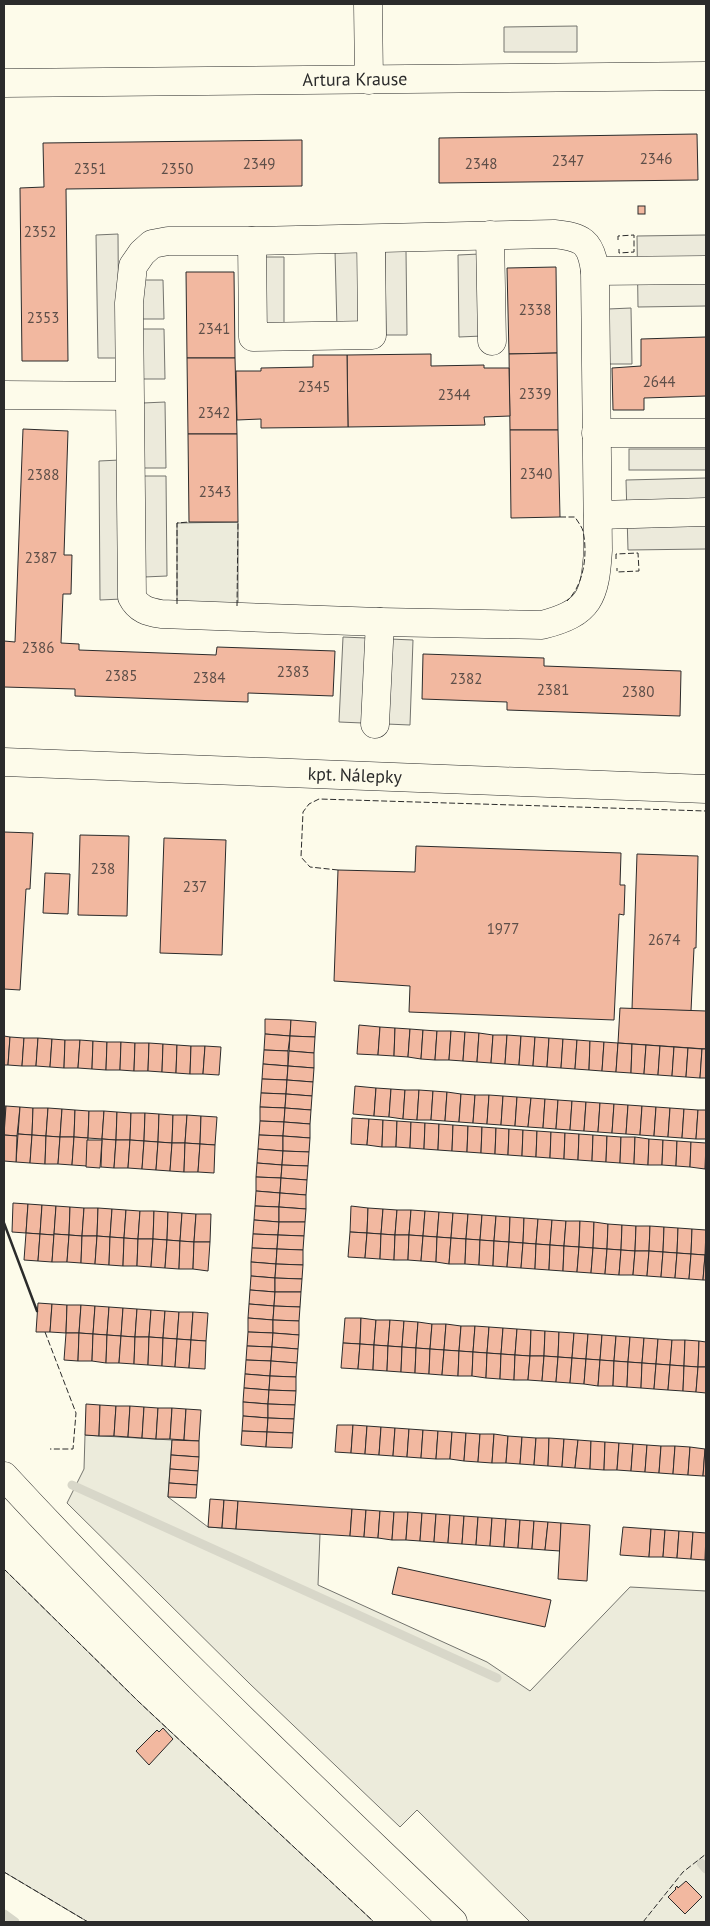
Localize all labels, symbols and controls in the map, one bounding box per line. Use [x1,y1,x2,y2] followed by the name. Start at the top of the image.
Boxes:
[302,67,408,91] street label: Artura Krause
[640,149,672,168] house number: 2346
[552,151,584,170] house number: 2347
[243,154,275,173] house number: 2349
[465,154,497,173] house number: 2348
[74,159,106,178] house number: 2351
[161,159,193,178] house number: 2350
[24,222,56,241] house number: 2352
[519,300,551,319] house number: 2338
[27,308,59,327] house number: 2353
[198,319,230,338] house number: 2341
[643,372,675,391] house number: 2644
[298,377,330,396] house number: 2345
[519,384,551,403] house number: 2339
[438,385,470,404] house number: 2344
[198,403,230,422] house number: 2342
[520,464,552,483] house number: 2340
[27,465,59,484] house number: 2388
[199,482,231,501] house number: 2343
[25,548,57,567] house number: 2387
[22,638,54,657] house number: 2386
[277,662,309,681] house number: 2383
[105,666,137,685] house number: 2385
[193,668,225,687] house number: 2384
[450,669,482,688] house number: 2382
[537,680,569,699] house number: 2381
[622,682,654,701] house number: 2380
[307,762,403,788] street label: kpt. Nálepky
[91,859,115,878] house number: 238
[183,877,207,896] house number: 237
[487,919,519,938] house number: 1977
[648,930,680,949] house number: 2674

